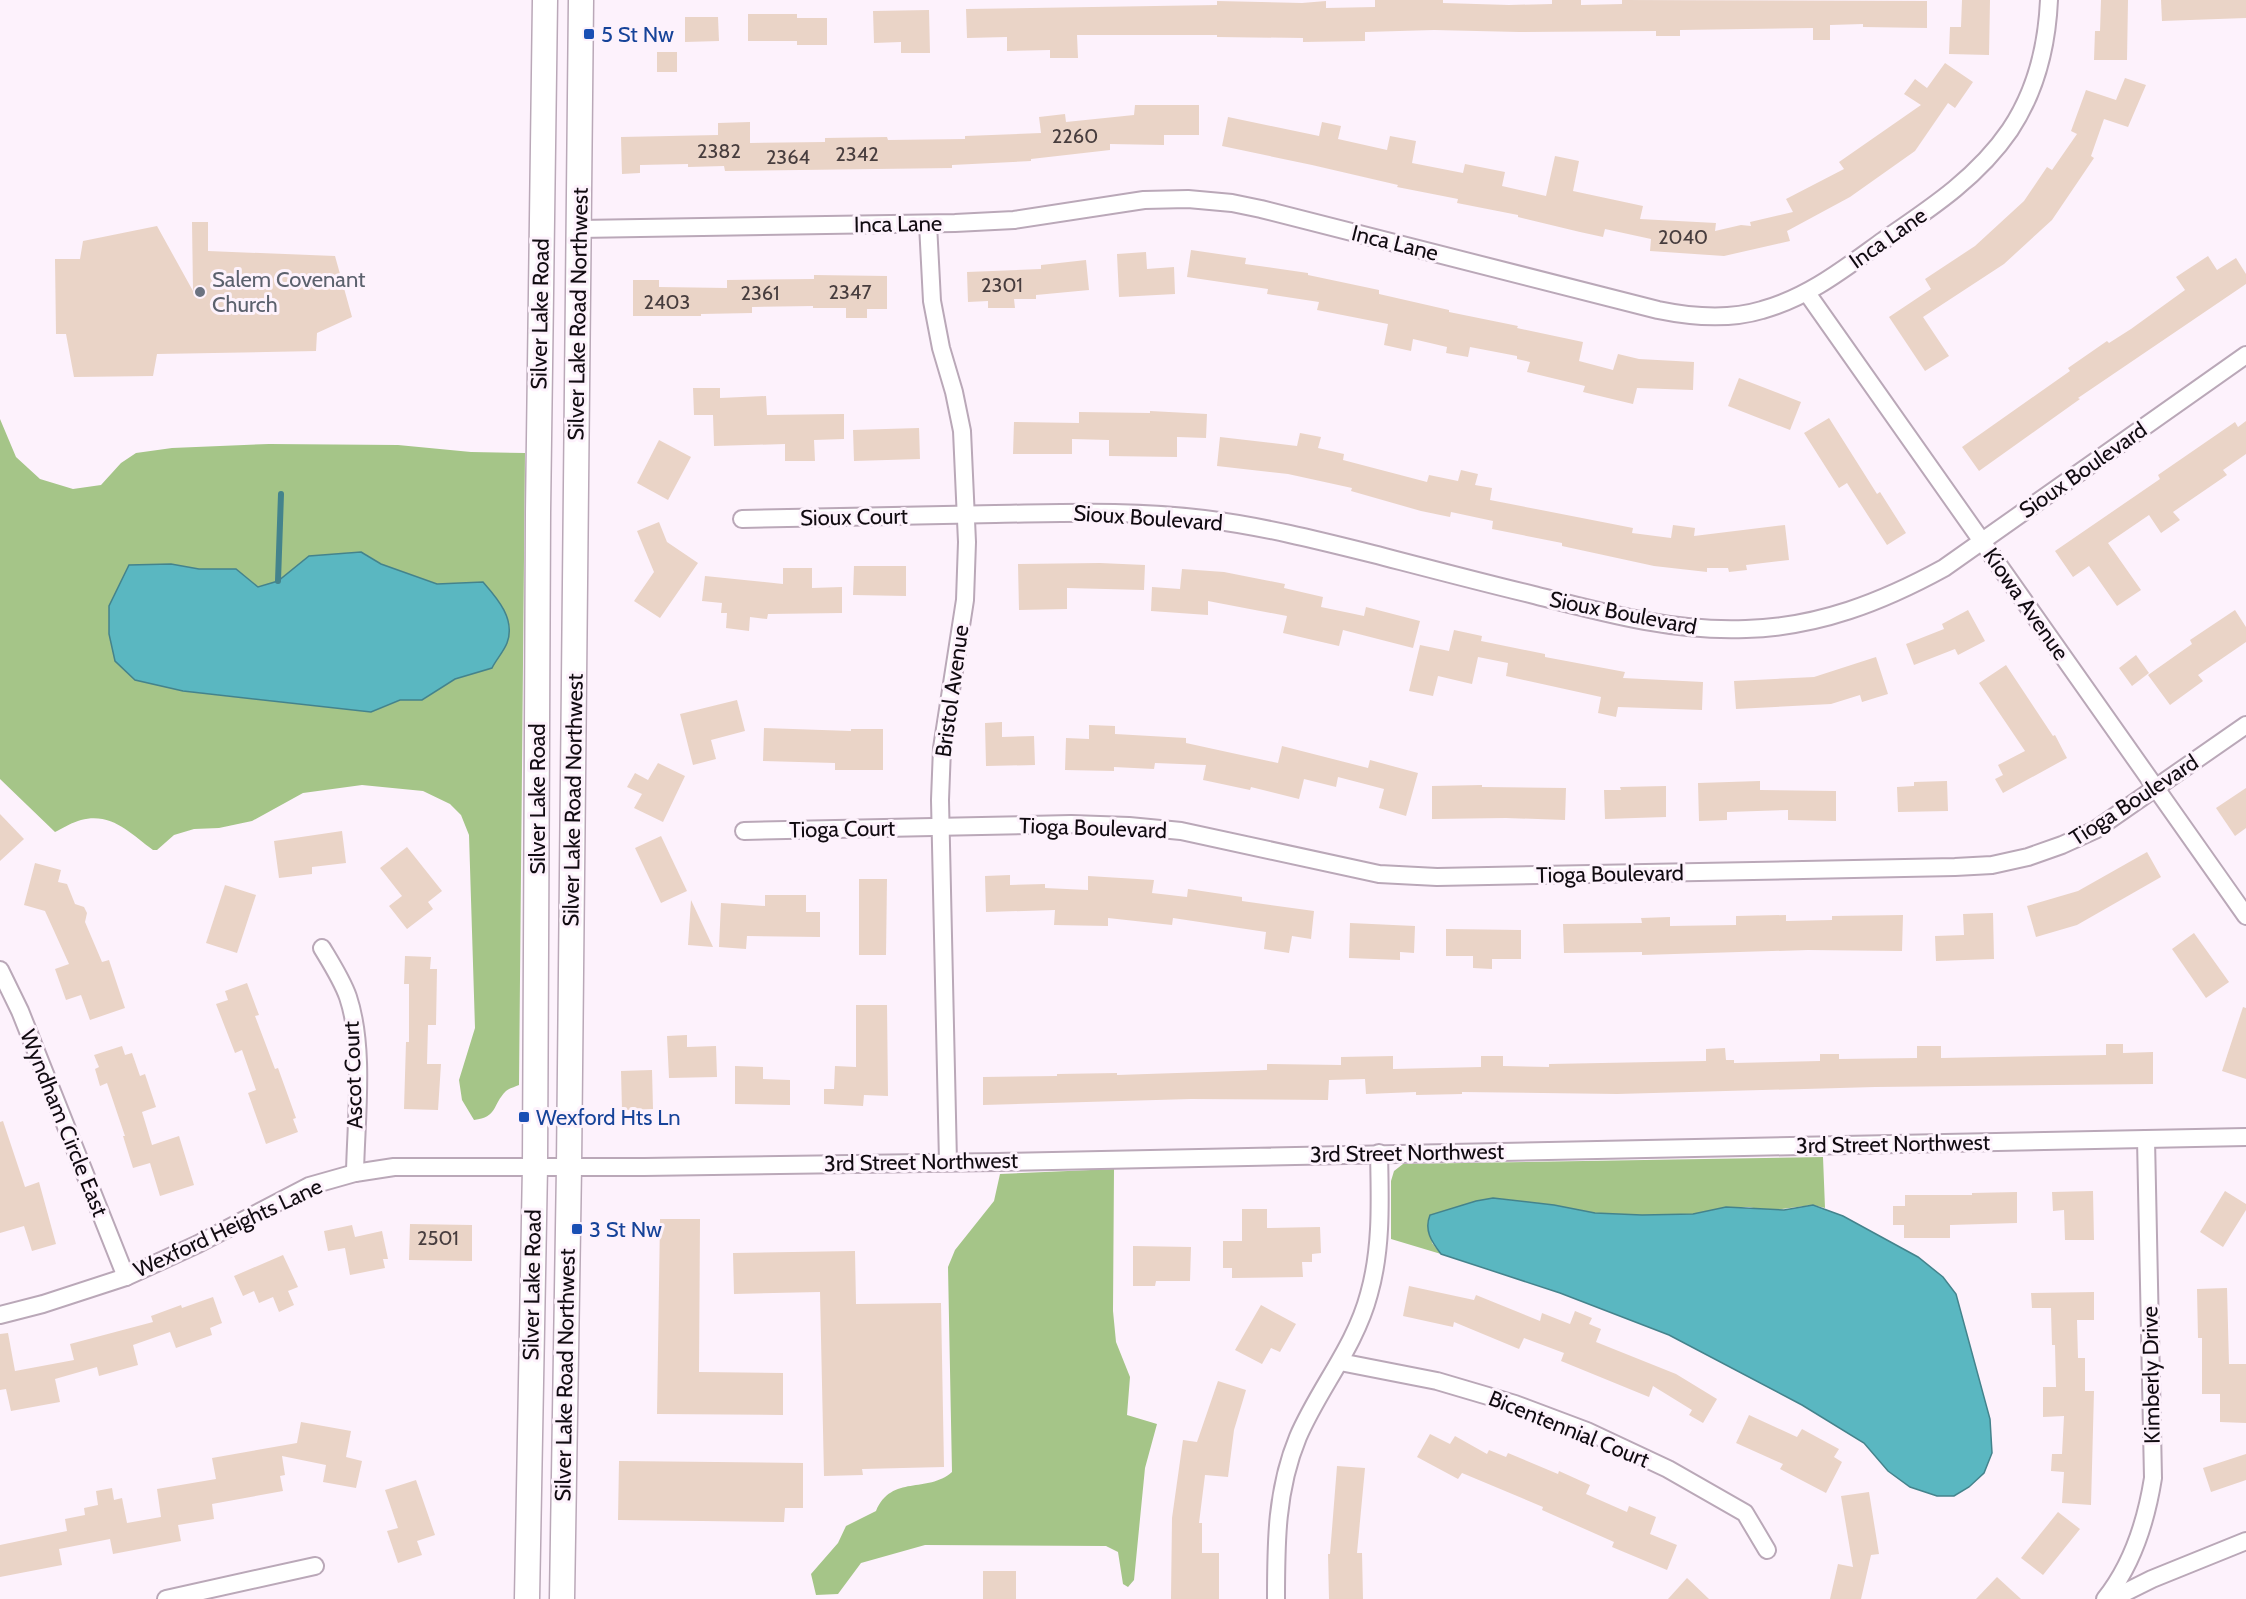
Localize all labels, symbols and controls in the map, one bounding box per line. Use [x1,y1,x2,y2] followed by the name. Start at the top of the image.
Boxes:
[601,21,674,48] place label: 5 St Nw
[582,27,596,41] marker: 5 St Nw
[1052,124,1098,148] house number: 2260
[697,139,741,163] house number: 2382
[835,142,879,166] house number: 2342
[766,145,811,169] house number: 2364
[562,187,594,441] street label: Silver Lake Road Northwest
[1844,202,1932,274] street label: Inca Lane
[854,210,942,238] street label: Inca Lane
[1349,219,1441,267] street label: Inca Lane
[1658,225,1708,249] house number: 2040
[525,238,555,390] street label: Silver Lake Road
[212,266,366,318] place label: Salem Covenant Church
[981,273,1023,297] house number: 2301
[829,280,871,304] house number: 2347
[740,281,780,305] house number: 2361
[193,285,207,299] marker: Salem Covenant Church
[644,290,690,314] house number: 2403
[2014,416,2152,524] street label: Sioux Boulevard
[1072,499,1224,537] street label: Sioux Boulevard
[800,503,909,531] street label: Sioux Court
[1977,543,2075,665] street label: Kiowa Avenue
[1547,585,1699,641] street label: Sioux Boulevard
[929,623,975,759] street label: Bristol Avenue
[557,673,589,927] street label: Silver Lake Road Northwest
[524,723,551,875] street label: Silver Lake Road
[2065,748,2203,852] street label: Tioga Boulevard
[1019,812,1167,844] street label: Tioga Boulevard
[789,815,896,843] street label: Tioga Court
[1536,859,1684,889] street label: Tioga Boulevard
[338,1020,368,1129] street label: Ascot Court
[14,1026,114,1221] street label: Wyndham Circle East
[536,1104,681,1131] place label: Wexford Hts Ln
[517,1110,531,1124] marker: Wexford Hts Ln
[1796,1129,1991,1159] street label: 3rd Street Northwest
[1310,1138,1505,1168] street label: 3rd Street Northwest
[824,1147,1019,1177] street label: 3rd Street Northwest
[129,1172,327,1284] street label: Wexford Heights Lane
[517,1209,547,1361] street label: Silver Lake Road
[589,1216,662,1243] place label: 3 St Nw
[570,1222,584,1236] marker: 3 St Nw
[417,1226,459,1250] house number: 2501
[549,1248,581,1502] street label: Silver Lake Road Northwest
[2136,1306,2166,1444] street label: Kimberly Drive
[1485,1385,1654,1474] street label: Bicentennial Court

